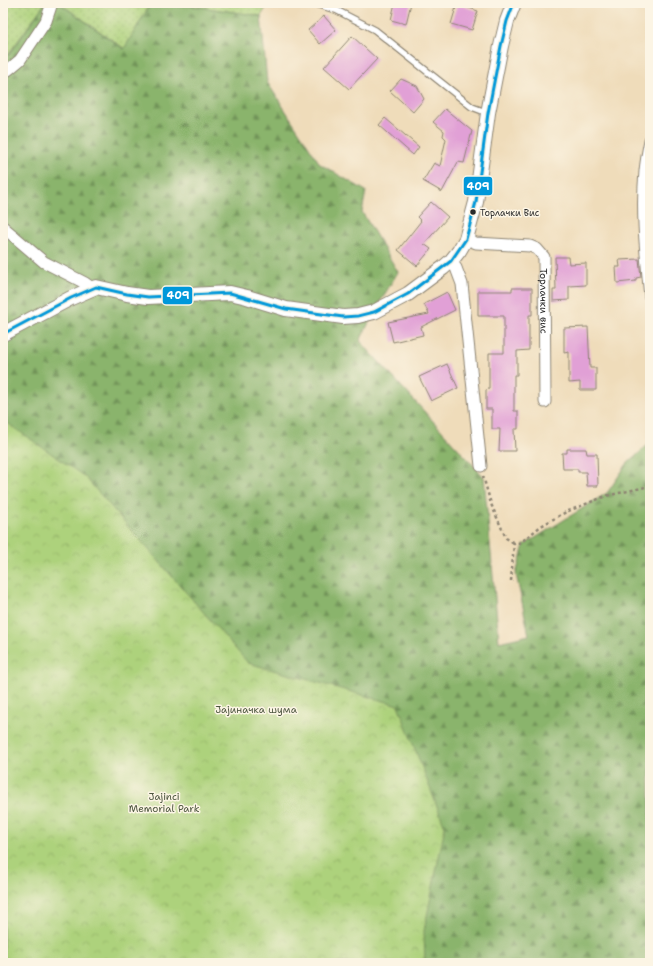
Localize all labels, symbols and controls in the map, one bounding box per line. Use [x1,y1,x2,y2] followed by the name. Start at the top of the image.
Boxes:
[463,176,493,196] line badge: 409
[466,179,490,194] text: 409
[468,207,478,217] marker: Торлачки Вис
[480,207,540,219] place label: Торлачки Вис
[537,268,551,334] street label: Торлачки вис
[162,286,193,305] line badge: 409
[166,288,190,303] text: 409
[215,703,298,716] park label: Јајиначка шума
[129,790,200,815] park label: Jajinci Memorial Park

